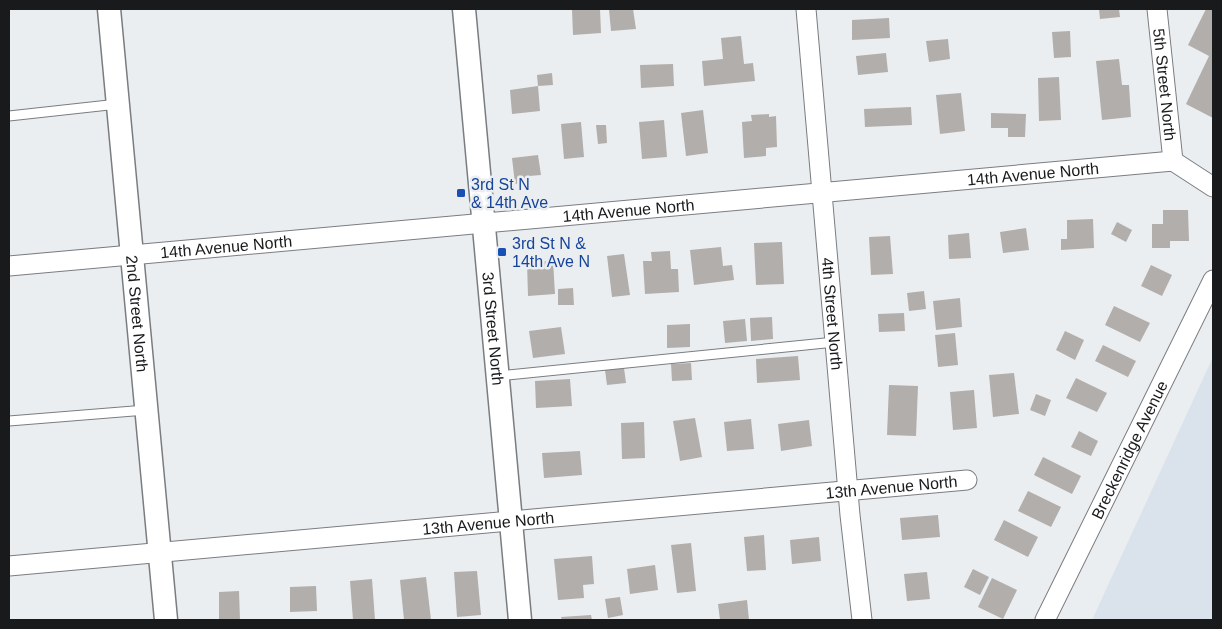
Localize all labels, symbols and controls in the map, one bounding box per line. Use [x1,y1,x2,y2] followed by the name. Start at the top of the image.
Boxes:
[1150,28,1179,142] street label: 5th Street North
[966,160,1100,189] street label: 14th Avenue North
[471,176,548,211] place label: 3rd St N & 14th Ave
[455,187,467,199] marker: 3rd St N & 14th Ave
[562,196,695,225] street label: 14th Avenue North
[159,233,293,261] street label: 14th Avenue North
[512,235,590,270] place label: 3rd St N & 14th Ave N
[496,246,508,258] marker: 3rd St N & 14th Ave N
[123,254,151,373] street label: 2nd Street North
[819,257,845,371] street label: 4th Street North
[479,271,506,386] street label: 3rd Street North
[1088,378,1171,522] street label: Breckenridge Avenue
[825,473,958,502] street label: 13th Avenue North
[421,509,555,538] street label: 13th Avenue North

